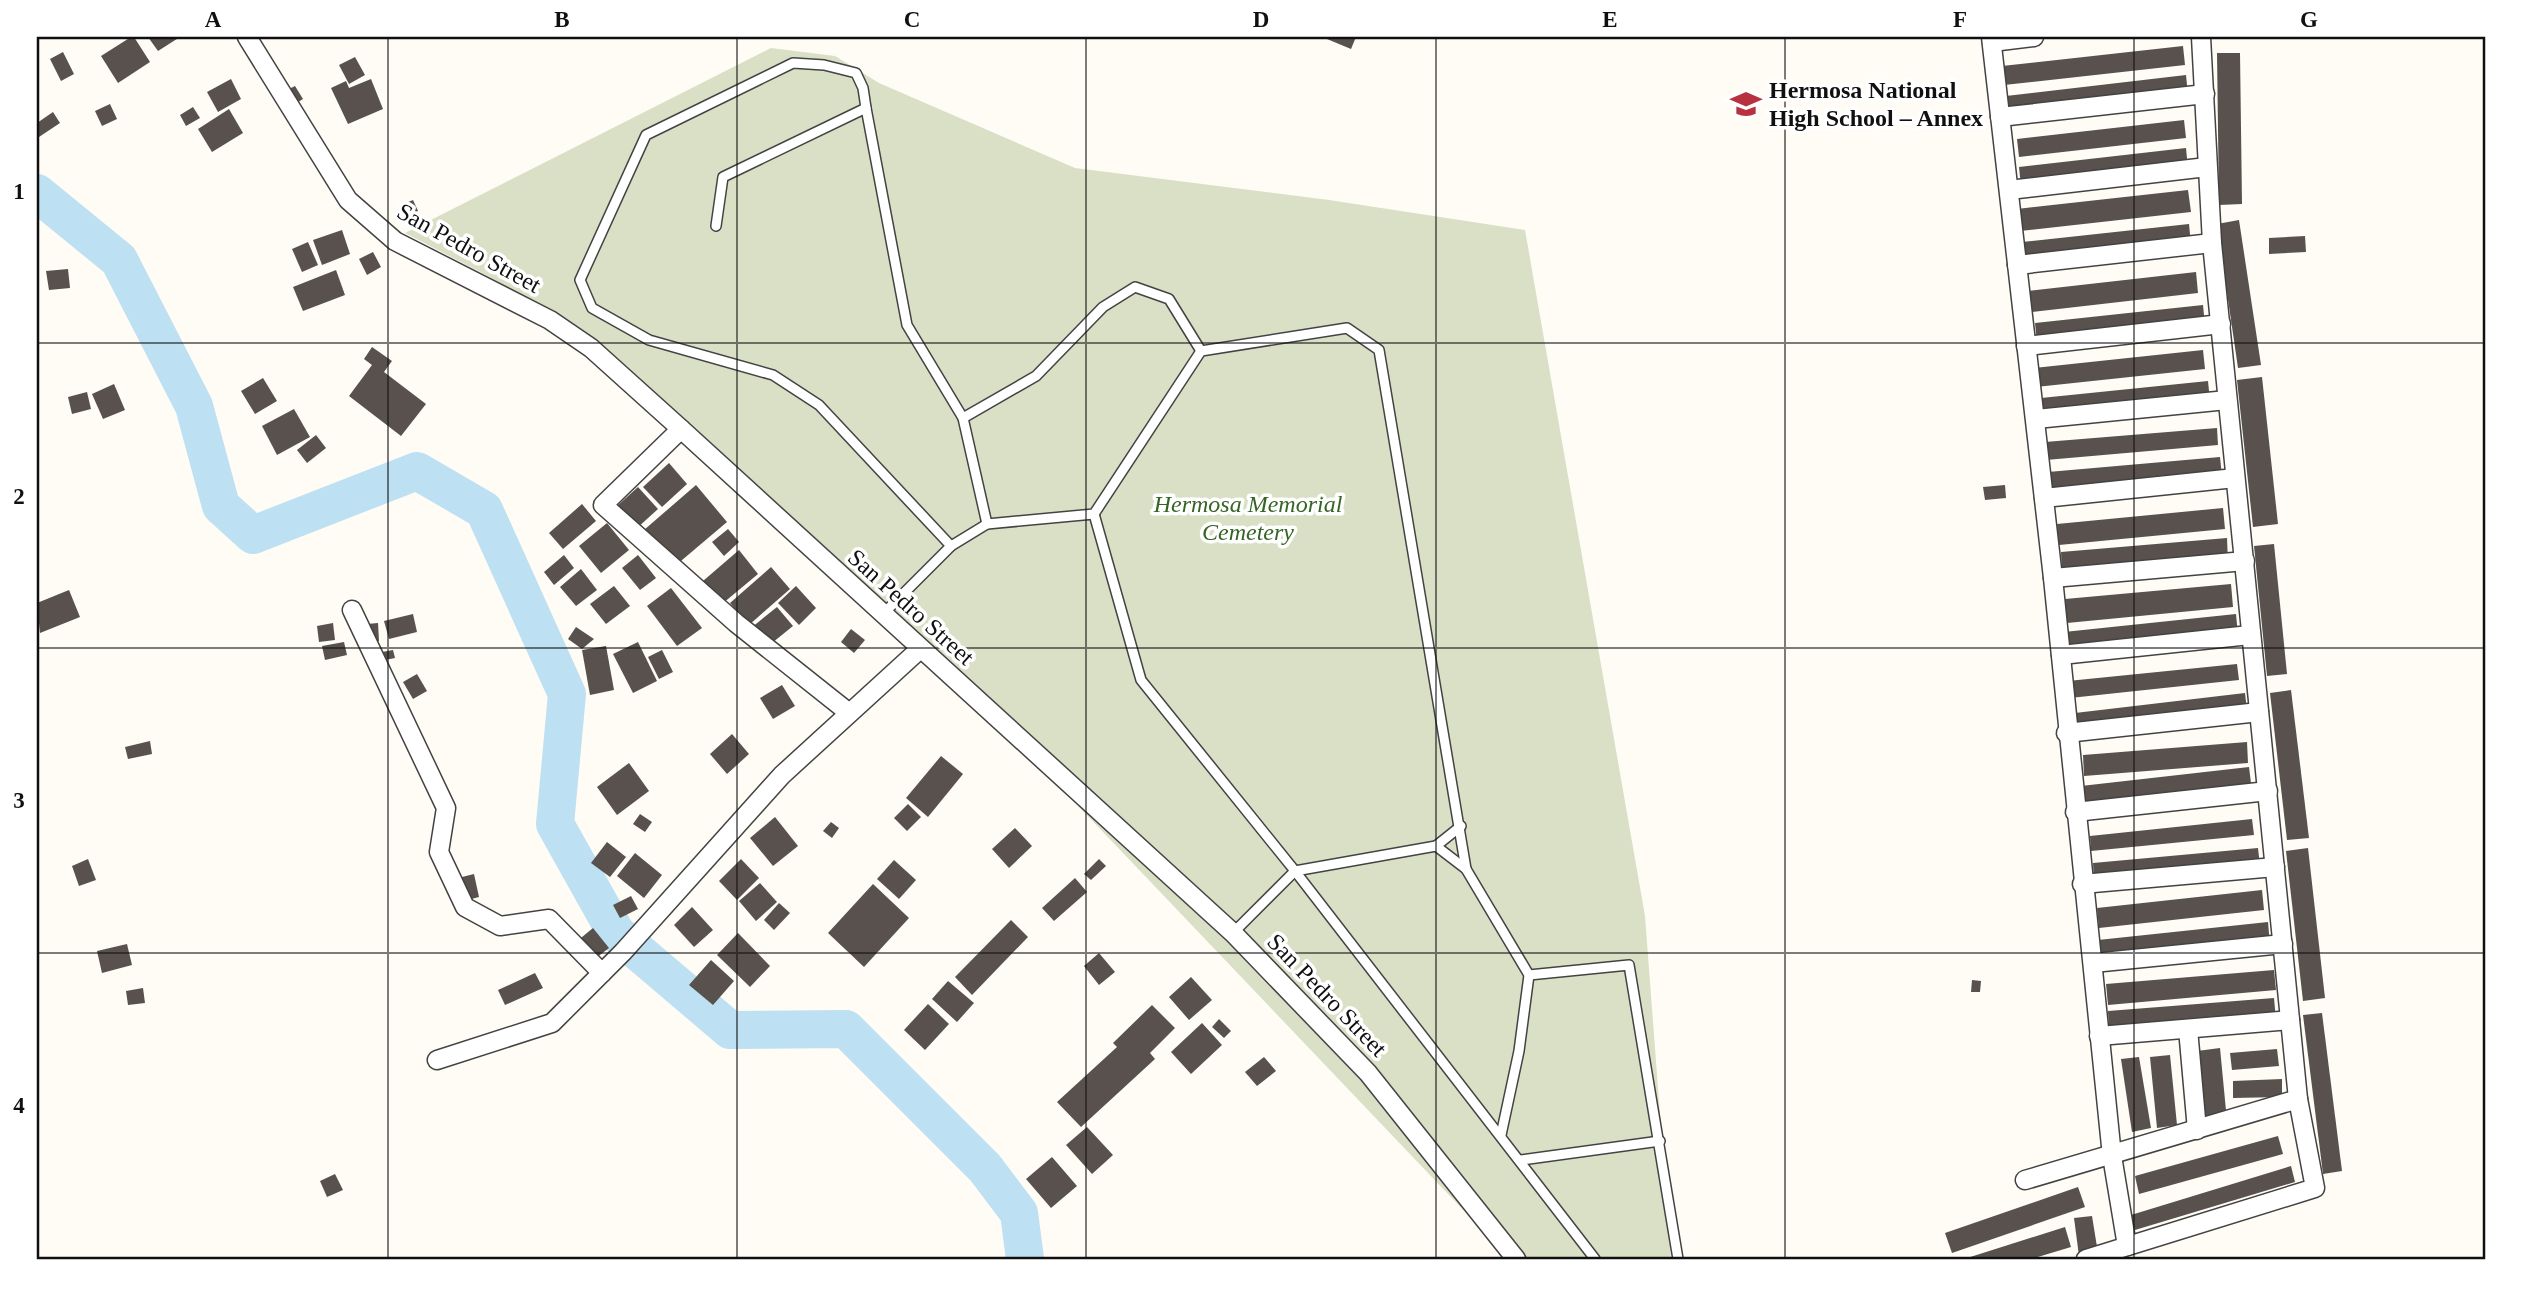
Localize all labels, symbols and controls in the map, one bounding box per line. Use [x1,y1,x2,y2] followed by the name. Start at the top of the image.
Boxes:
[205,7,222,32] text: A
[554,7,570,32] text: B
[904,7,920,32] text: C
[1253,7,1269,32] text: D
[1602,7,1618,32] text: E
[1953,7,1967,32] text: F
[2300,7,2318,32] text: G
[1769,77,1983,131] place label: Hermosa National High School – Annex
[1729,87,1763,121] school or university icon: Hermosa National High School – Annex
[13,179,25,204] text: 1
[393,198,546,298] street label: San Pedro Street
[13,484,25,509] text: 2
[1153,491,1343,545] park label: Hermosa Memorial Cemetery
[843,544,979,670] street label: San Pedro Street
[13,788,25,813] text: 3
[1262,928,1392,1062] street label: San Pedro Street
[13,1093,25,1118] text: 4

